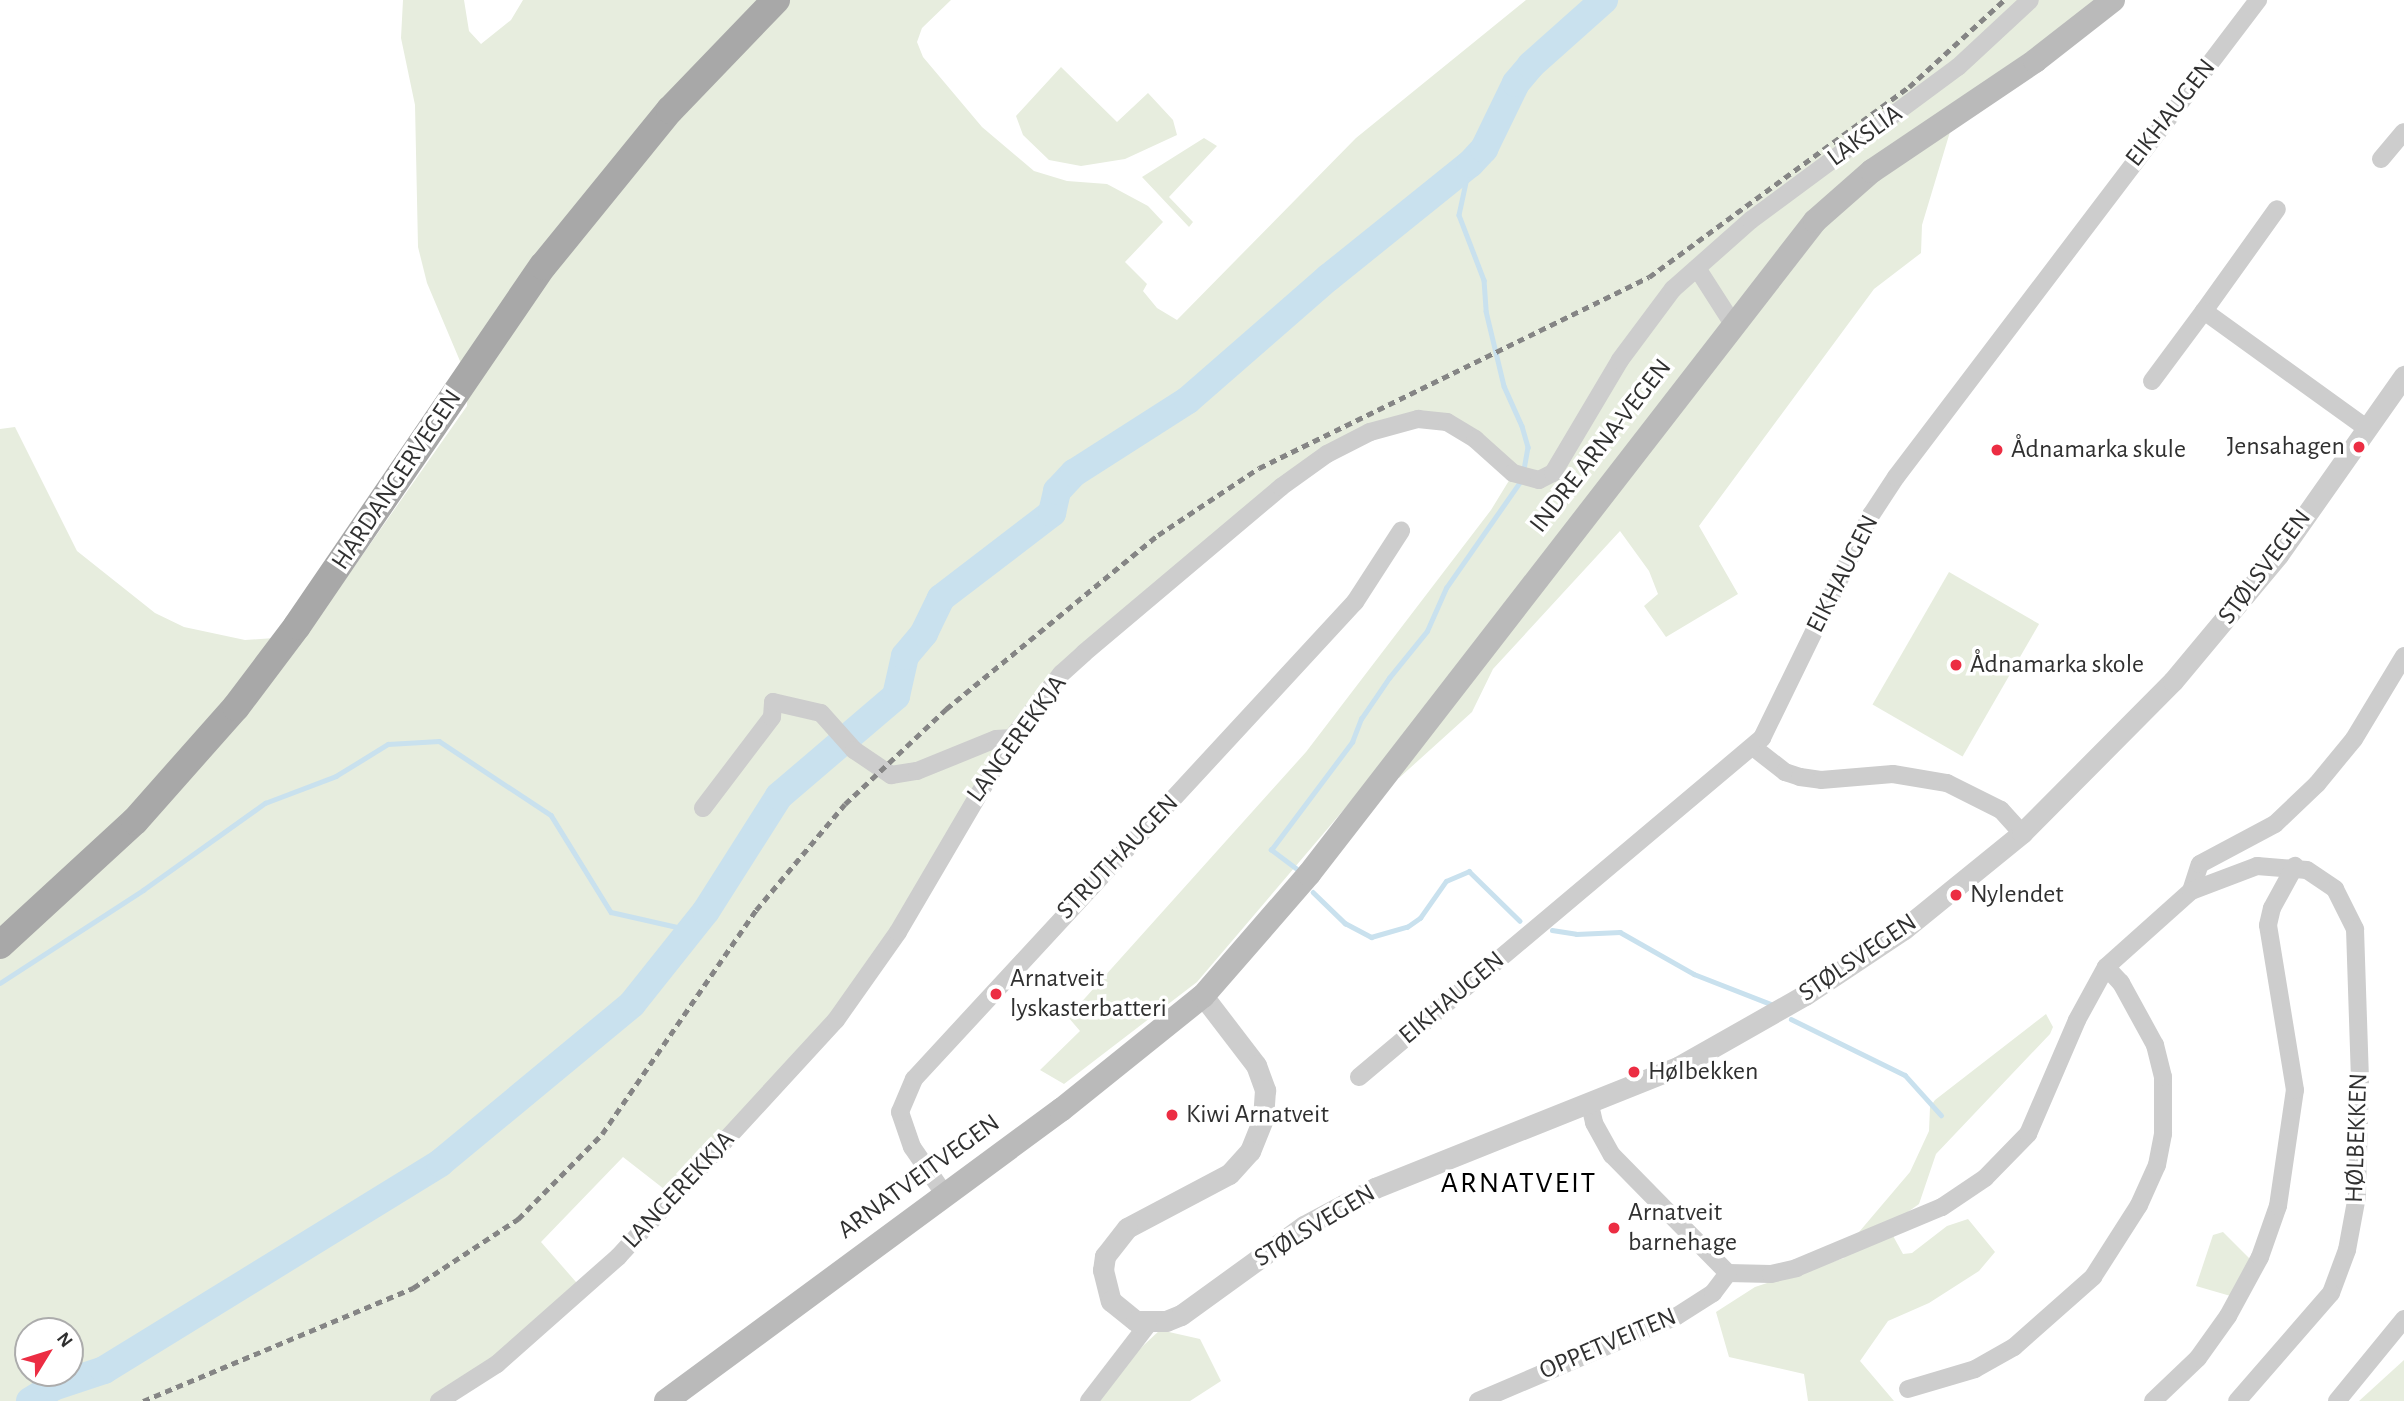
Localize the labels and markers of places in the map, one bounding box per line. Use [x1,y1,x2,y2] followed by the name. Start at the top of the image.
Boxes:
[2227,431,2345,463] place label: Jensahagen
[2011,434,2186,466] place label: Ådnamarka skule
[2351,439,2367,455] marker: Jensahagen
[1989,442,2005,458] marker: Ådnamarka skule
[1970,649,2144,681] place label: Ådnamarka skole
[1948,657,1964,673] marker: Ådnamarka skole
[1970,879,2064,911] place label: Nylendet
[1948,887,1964,903] marker: Nylendet
[1010,963,1167,1024] place label: Arnatveit lyskasterbatteri
[988,986,1004,1002] marker: Arnatveit lyskasterbatteri
[1648,1056,1758,1088] place label: Hølbekken
[1626,1064,1642,1080] marker: Hølbekken
[1186,1099,1329,1131] place label: Kiwi Arnatveit
[1164,1107,1180,1123] marker: Kiwi Arnatveit
[1628,1197,1737,1258] place label: Arnatveit barnehage
[1606,1220,1622,1236] marker: Arnatveit barnehage

